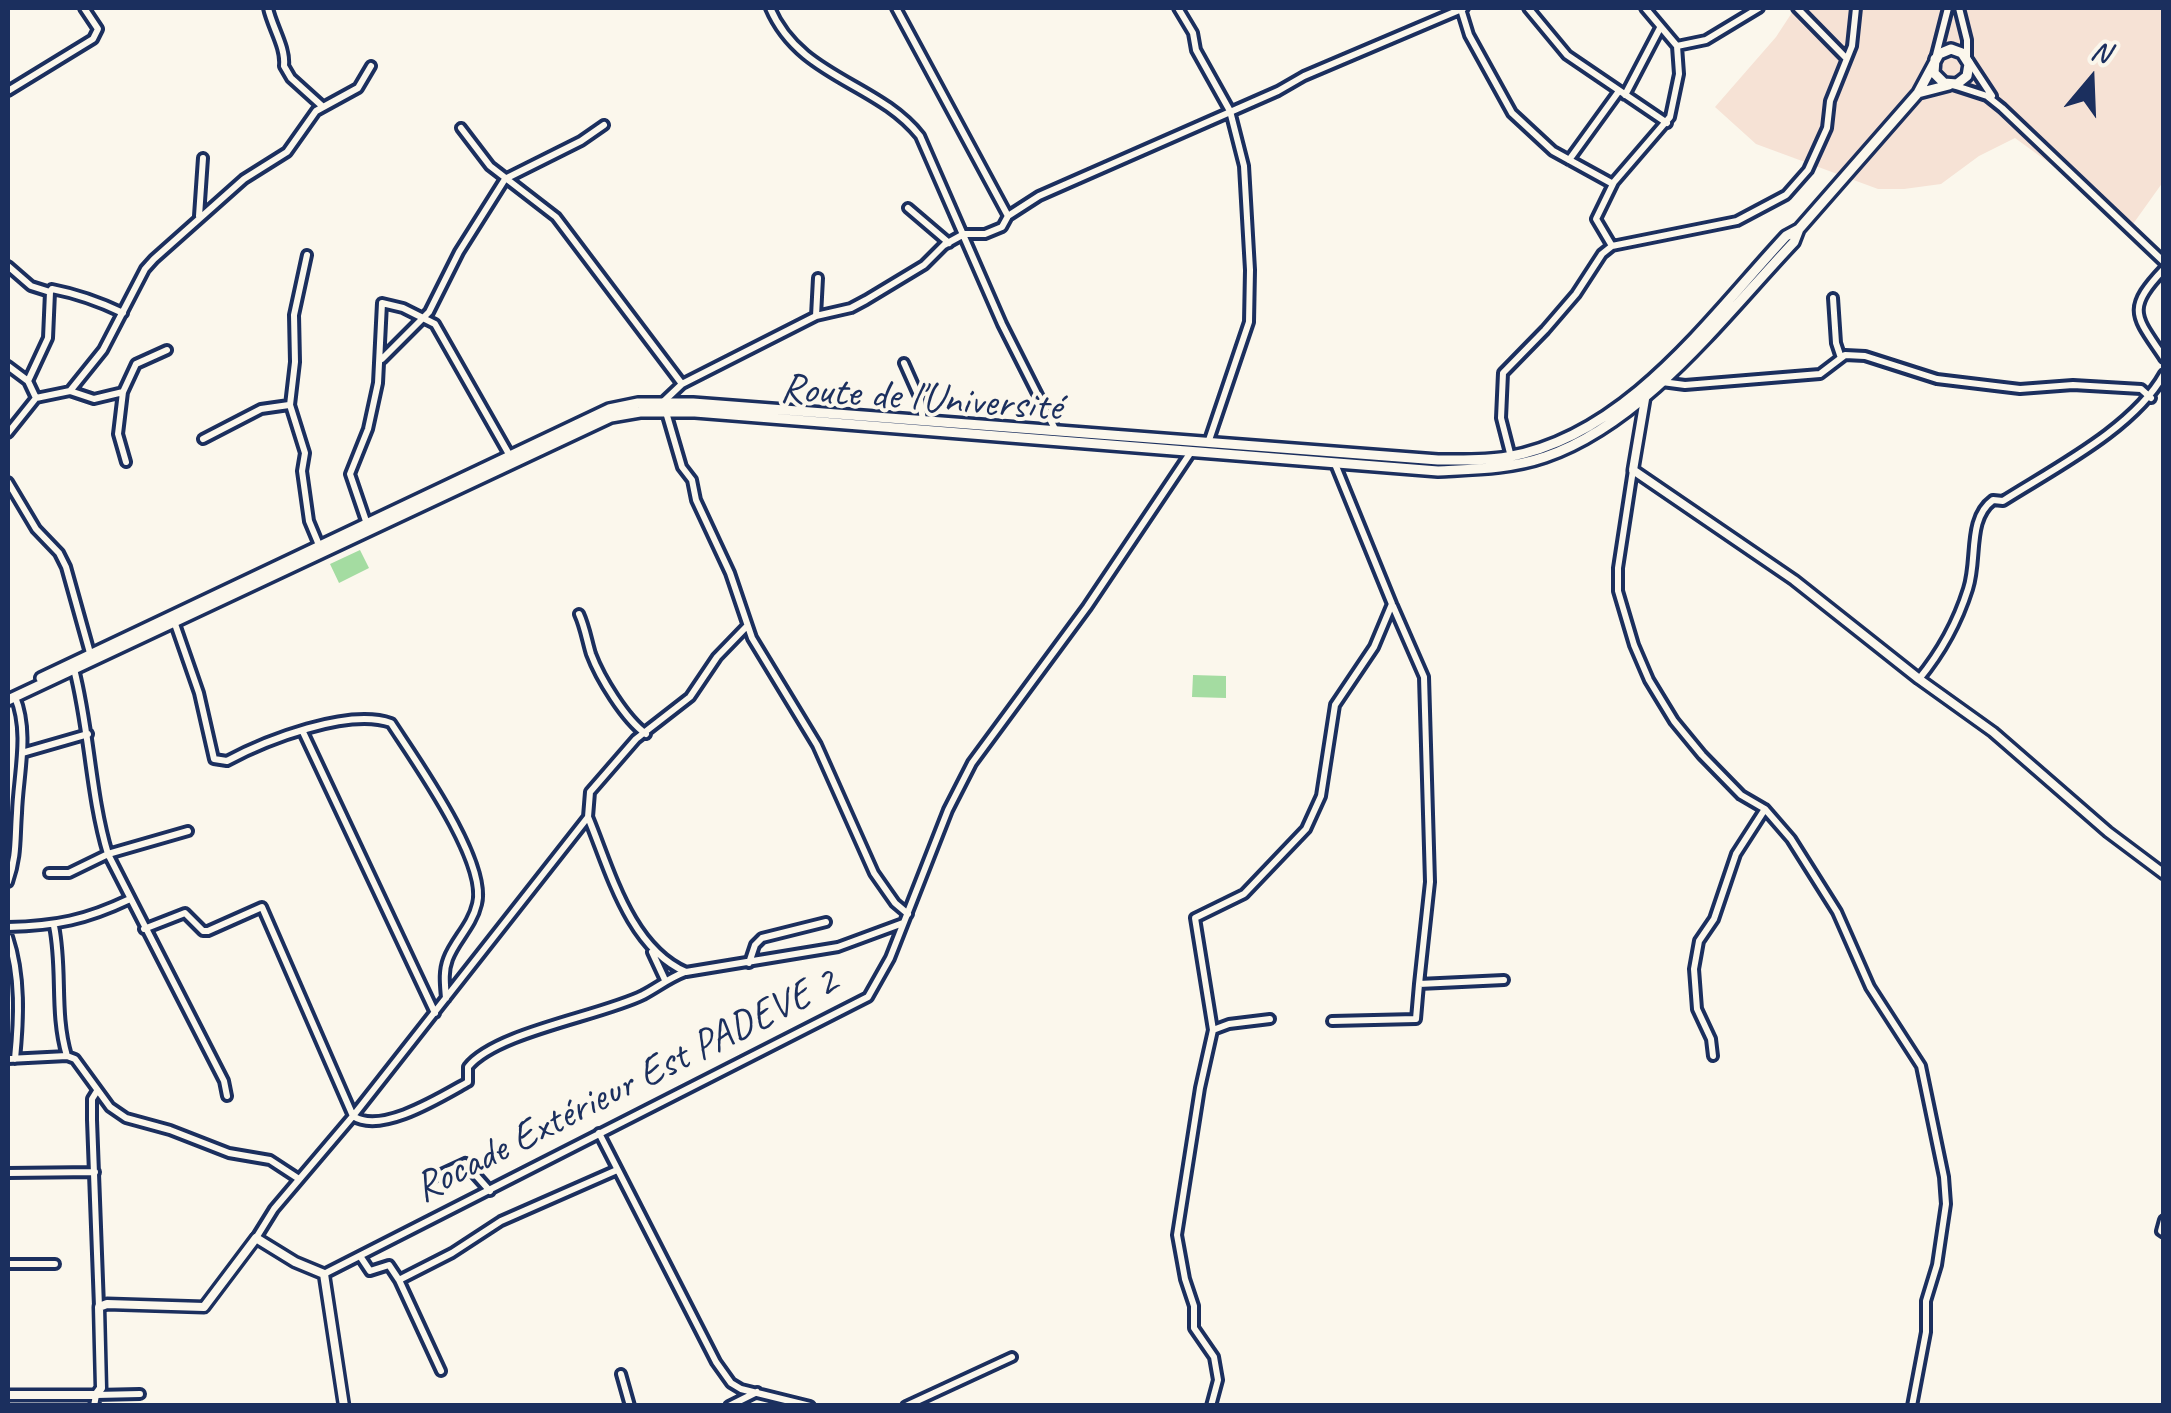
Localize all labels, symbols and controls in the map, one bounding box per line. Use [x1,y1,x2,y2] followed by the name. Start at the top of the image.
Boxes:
[2041,30,2141,130] north arrow
[2087,32,2115,71] text: N
[779,364,1063,434] street label: Route de l'Université
[406,957,846,1215] street label: Rocade Extérieur Est PADEVE 2

